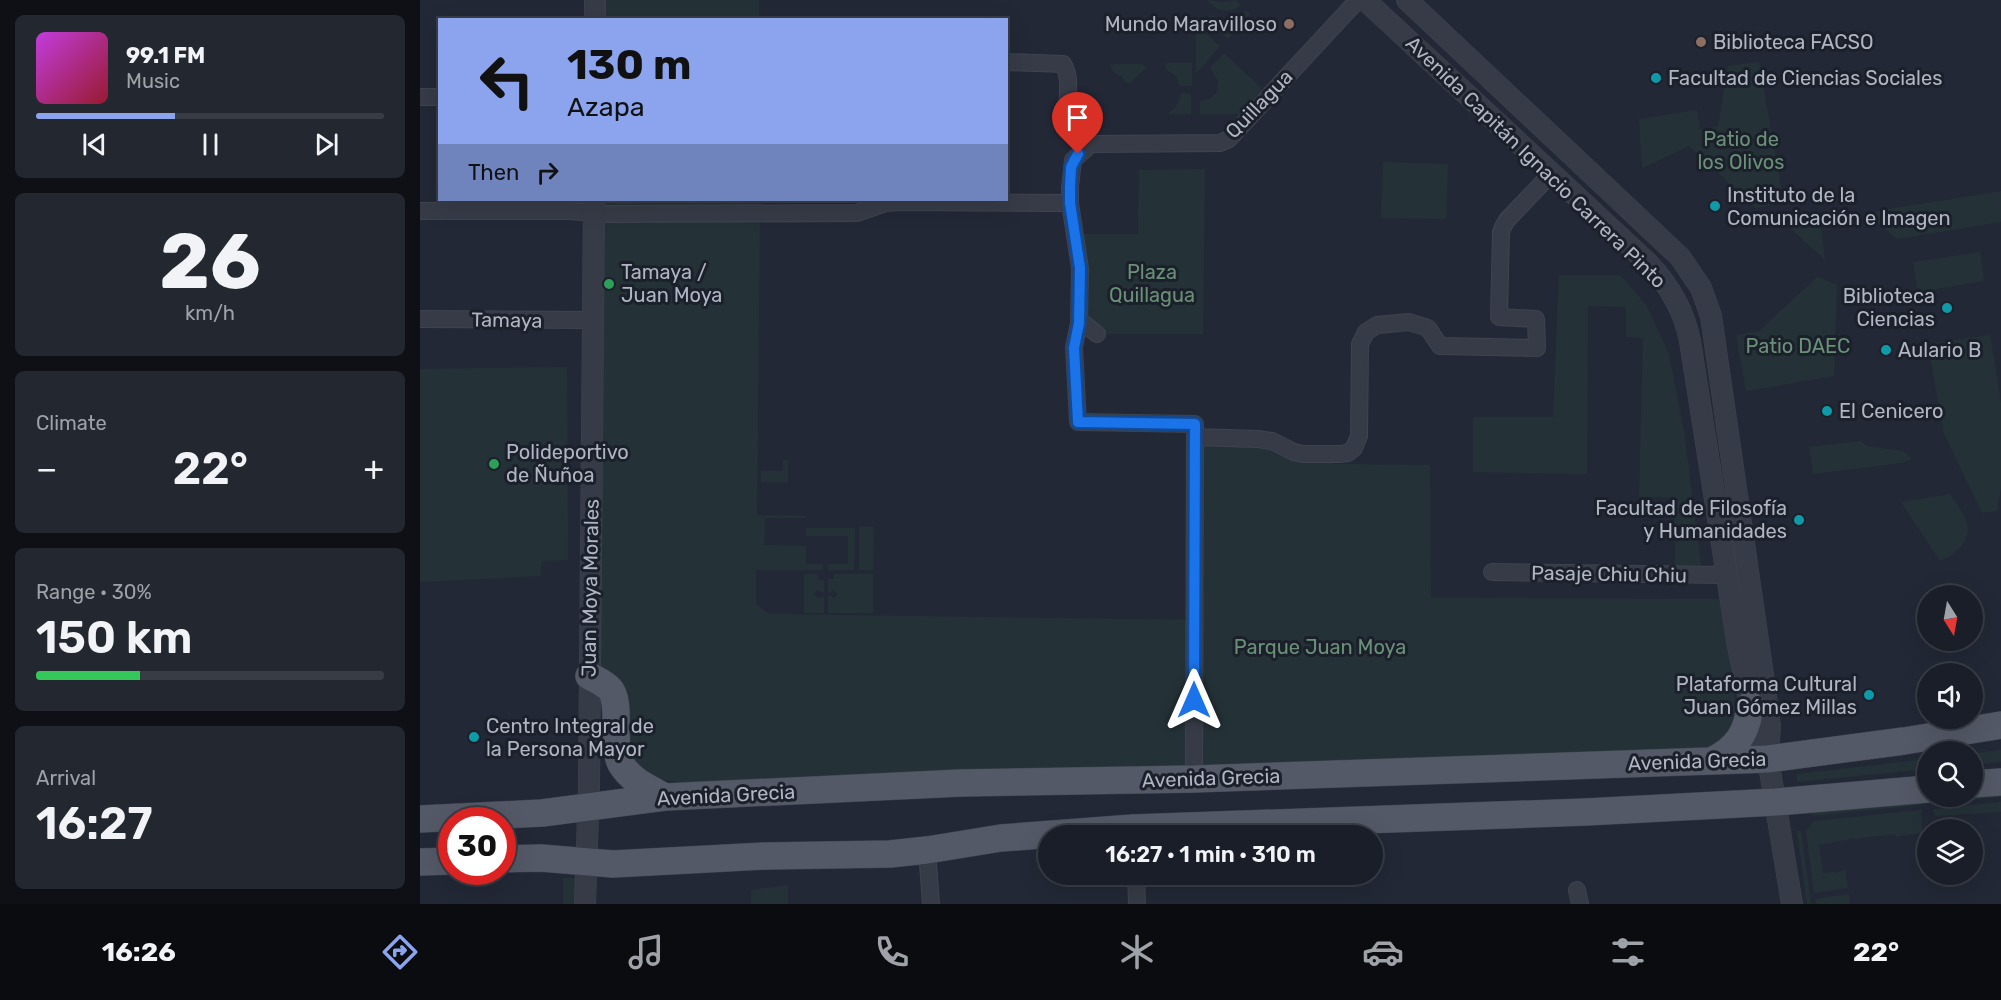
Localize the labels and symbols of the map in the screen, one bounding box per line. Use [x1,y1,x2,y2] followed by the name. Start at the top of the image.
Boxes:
[1105,12,1277,36] place label: Mundo Maravilloso
[1282,17,1296,31] marker: Mundo Maravilloso
[1713,30,1873,54] place label: Biblioteca FACSO
[1401,31,1671,293] street label: Avenida Capitán Ignacio Carrera Pinto
[1694,35,1708,49] marker: Biblioteca FACSO
[1220,65,1298,143] street label: Quillagua
[1668,66,1942,90] place label: Facultad de Ciencias Sociales
[1649,71,1663,85] marker: Facultad de Ciencias Sociales
[1052,92,1103,154] pin
[1697,127,1785,174] park label: Patio de los Olivos
[1727,183,1951,230] place label: Instituto de la Comunicación e Imagen
[1708,199,1722,213] marker: Instituto de la Comunicación e Imagen
[621,260,722,307] place label: Tamaya / Juan Moya
[1109,260,1195,307] park label: Plaza Quillagua
[602,277,616,291] marker: Tamaya / Juan Moya
[1843,284,1935,331] place label: Biblioteca Ciencias
[1940,301,1954,315] marker: Biblioteca Ciencias
[471,307,543,333] street label: Tamaya
[1746,334,1850,358] park label: Patio DAEC
[1898,338,1981,362] place label: Aulario B
[1879,343,1893,357] marker: Aulario B
[1839,399,1944,423] place label: El Cenicero
[1820,404,1834,418] marker: El Cenicero
[506,440,629,487] place label: Polideportivo de Ñuñoa
[487,457,501,471] marker: Polideportivo de Ñuñoa
[1595,496,1787,543] place label: Facultad de Filosofía y Humanidades
[576,499,604,677] street label: Juan Moya Morales
[1792,513,1806,527] marker: Facultad de Filosofía y Humanidades
[1531,561,1687,587] street label: Pasaje Chiu Chiu
[1917,585,1983,651] north arrow
[1234,635,1406,659] park label: Parque Juan Moya
[1162,668,1226,732] position arrow
[1676,672,1857,719] place label: Plataforma Cultural Juan Gómez Millas
[1862,688,1876,702] marker: Plataforma Cultural Juan Gómez Millas
[486,714,654,761] place label: Centro Integral de la Persona Mayor
[467,730,481,744] marker: Centro Integral de la Persona Mayor
[1627,747,1767,775] street label: Avenida Grecia
[1141,764,1281,792] street label: Avenida Grecia
[656,779,796,811] street label: Avenida Grecia
[438,807,516,885] speed limit sign: 30

